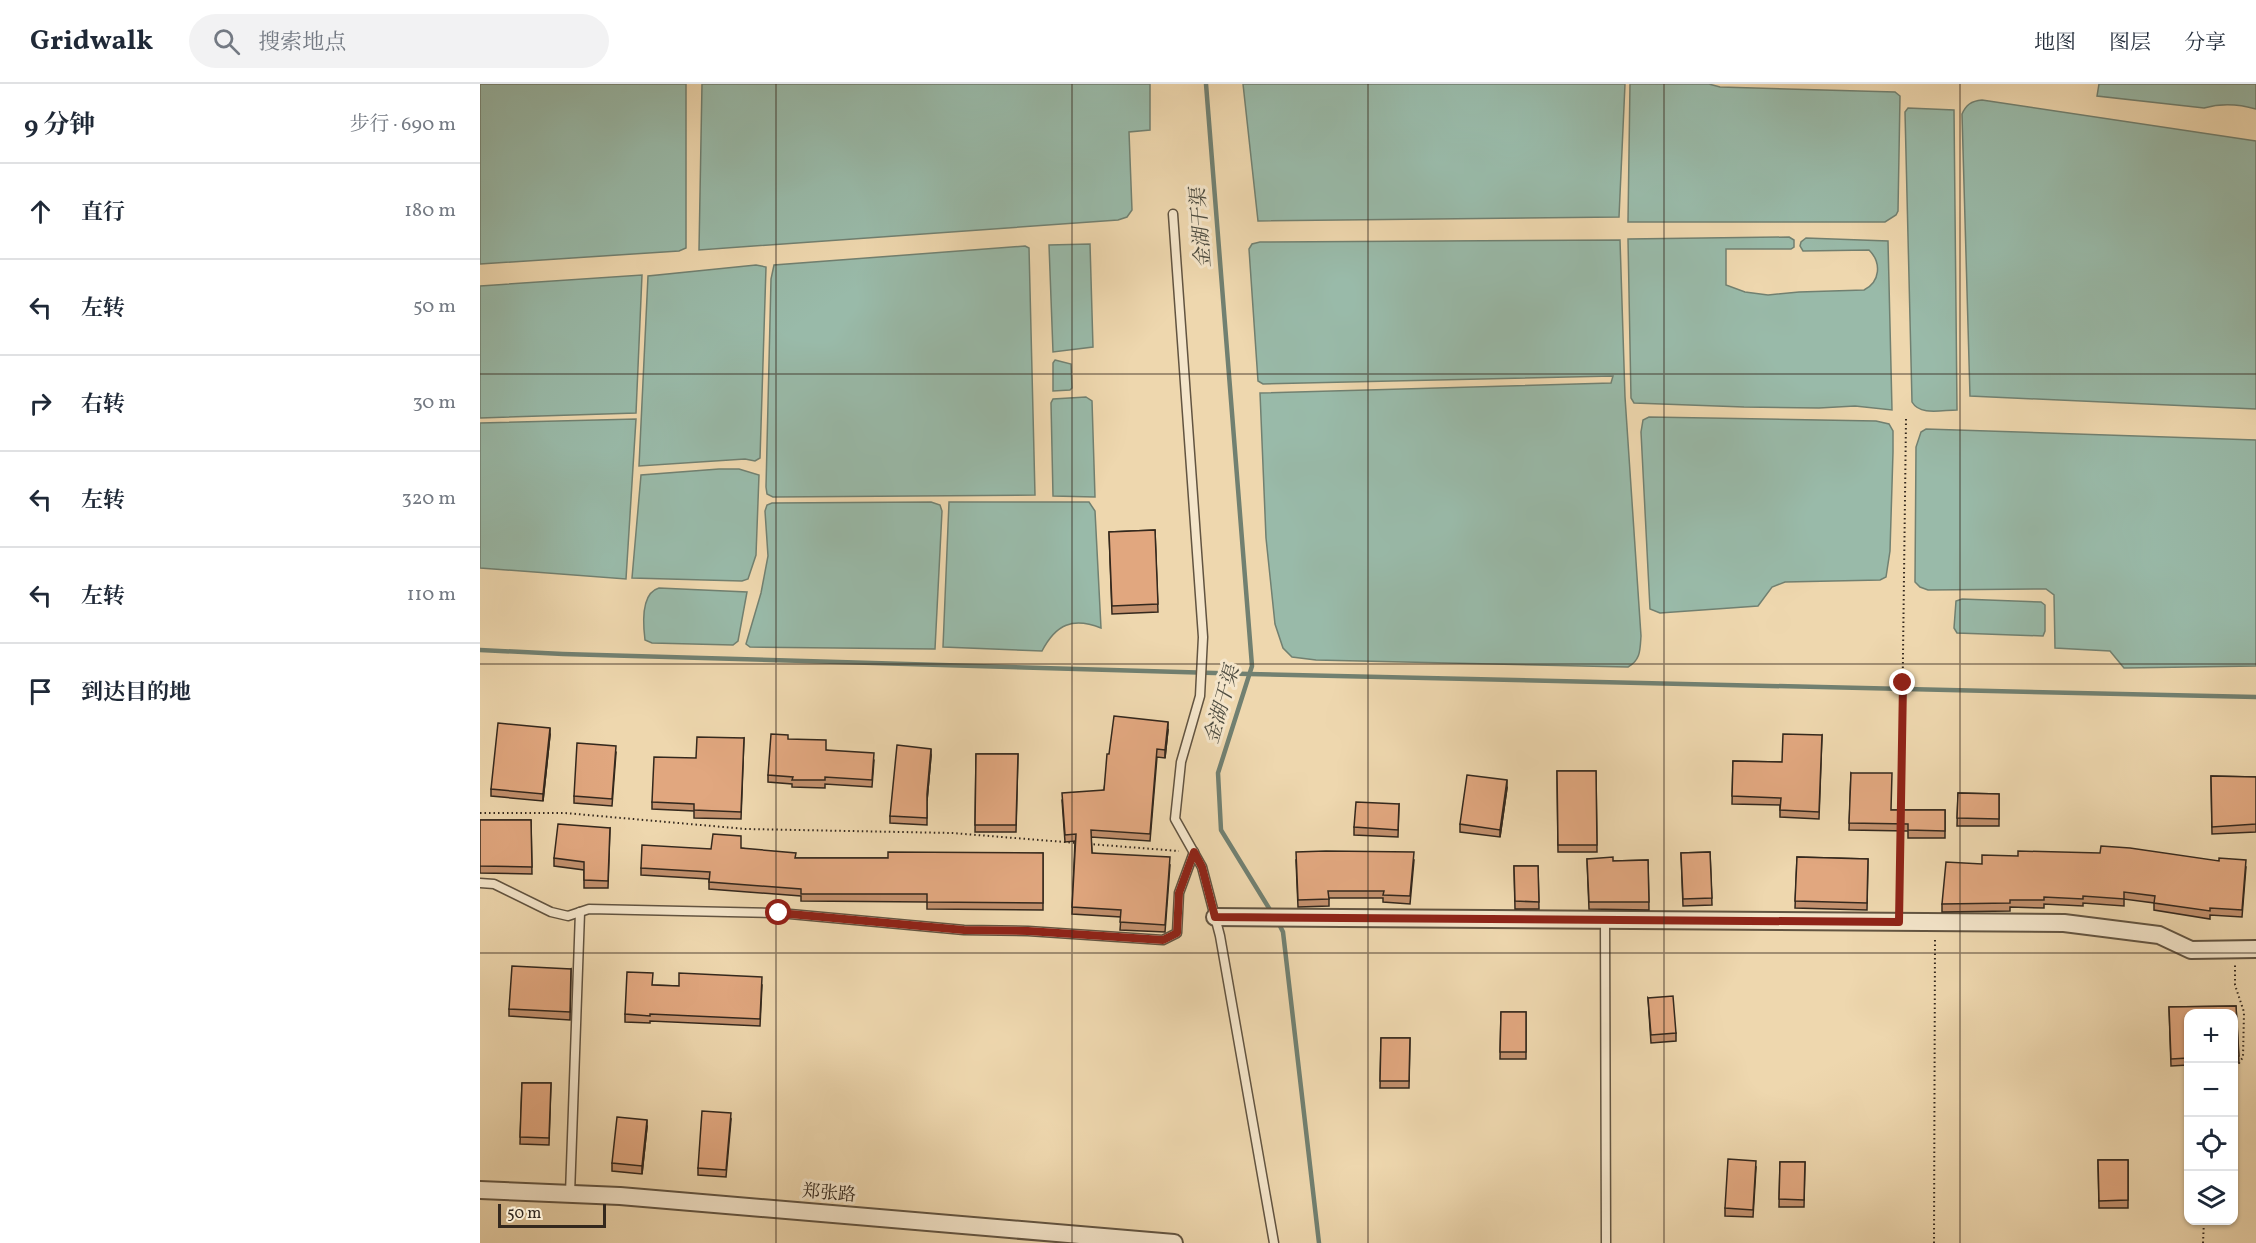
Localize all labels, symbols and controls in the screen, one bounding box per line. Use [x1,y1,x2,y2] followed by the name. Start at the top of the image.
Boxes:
[189,14,609,68] search box
[30,22,153,61] text: Gridwalk
[210,25,243,58] icon: search
[258,28,346,59] text: 搜索地点
[2034,29,2076,58] text: 地图
[2109,29,2151,58] text: 图层
[2184,29,2226,58] text: 分享
[24,108,96,144] text: 9 分钟
[349,111,456,139] text: 步行 · 690 m
[1185,184,1219,269] water label: 金湖干渠
[24,195,57,228] icon: ahead
[404,197,456,225] text: 180 m
[81,198,125,229] text: 直行
[24,291,57,324] icon: left
[413,293,456,321] text: 50 m
[81,294,125,325] text: 左转
[24,387,57,420] icon: right
[412,389,456,417] text: 30 m
[81,390,125,421] text: 右转
[24,483,57,516] icon: left
[401,485,456,513] text: 320 m
[81,486,125,517] text: 左转
[24,579,57,612] icon: left
[407,581,456,609] text: 110 m
[81,582,125,613] text: 左转
[1199,660,1248,747] water label: 金湖干渠
[1889,669,1915,695] route end
[24,675,57,708] icon: arrive
[81,678,191,709] text: 到达目的地
[765,899,791,925] route start
[2184,1009,2238,1225] map controls
[2184,1009,2238,1063] button: +
[2184,1063,2238,1117] button: −
[2184,1117,2238,1171] button: locate
[2184,1171,2238,1225] button: layers
[801,1179,857,1209] street label: 郑张路
[498,1201,606,1228] scale bar
[507,1203,541,1225] text: 50 m

